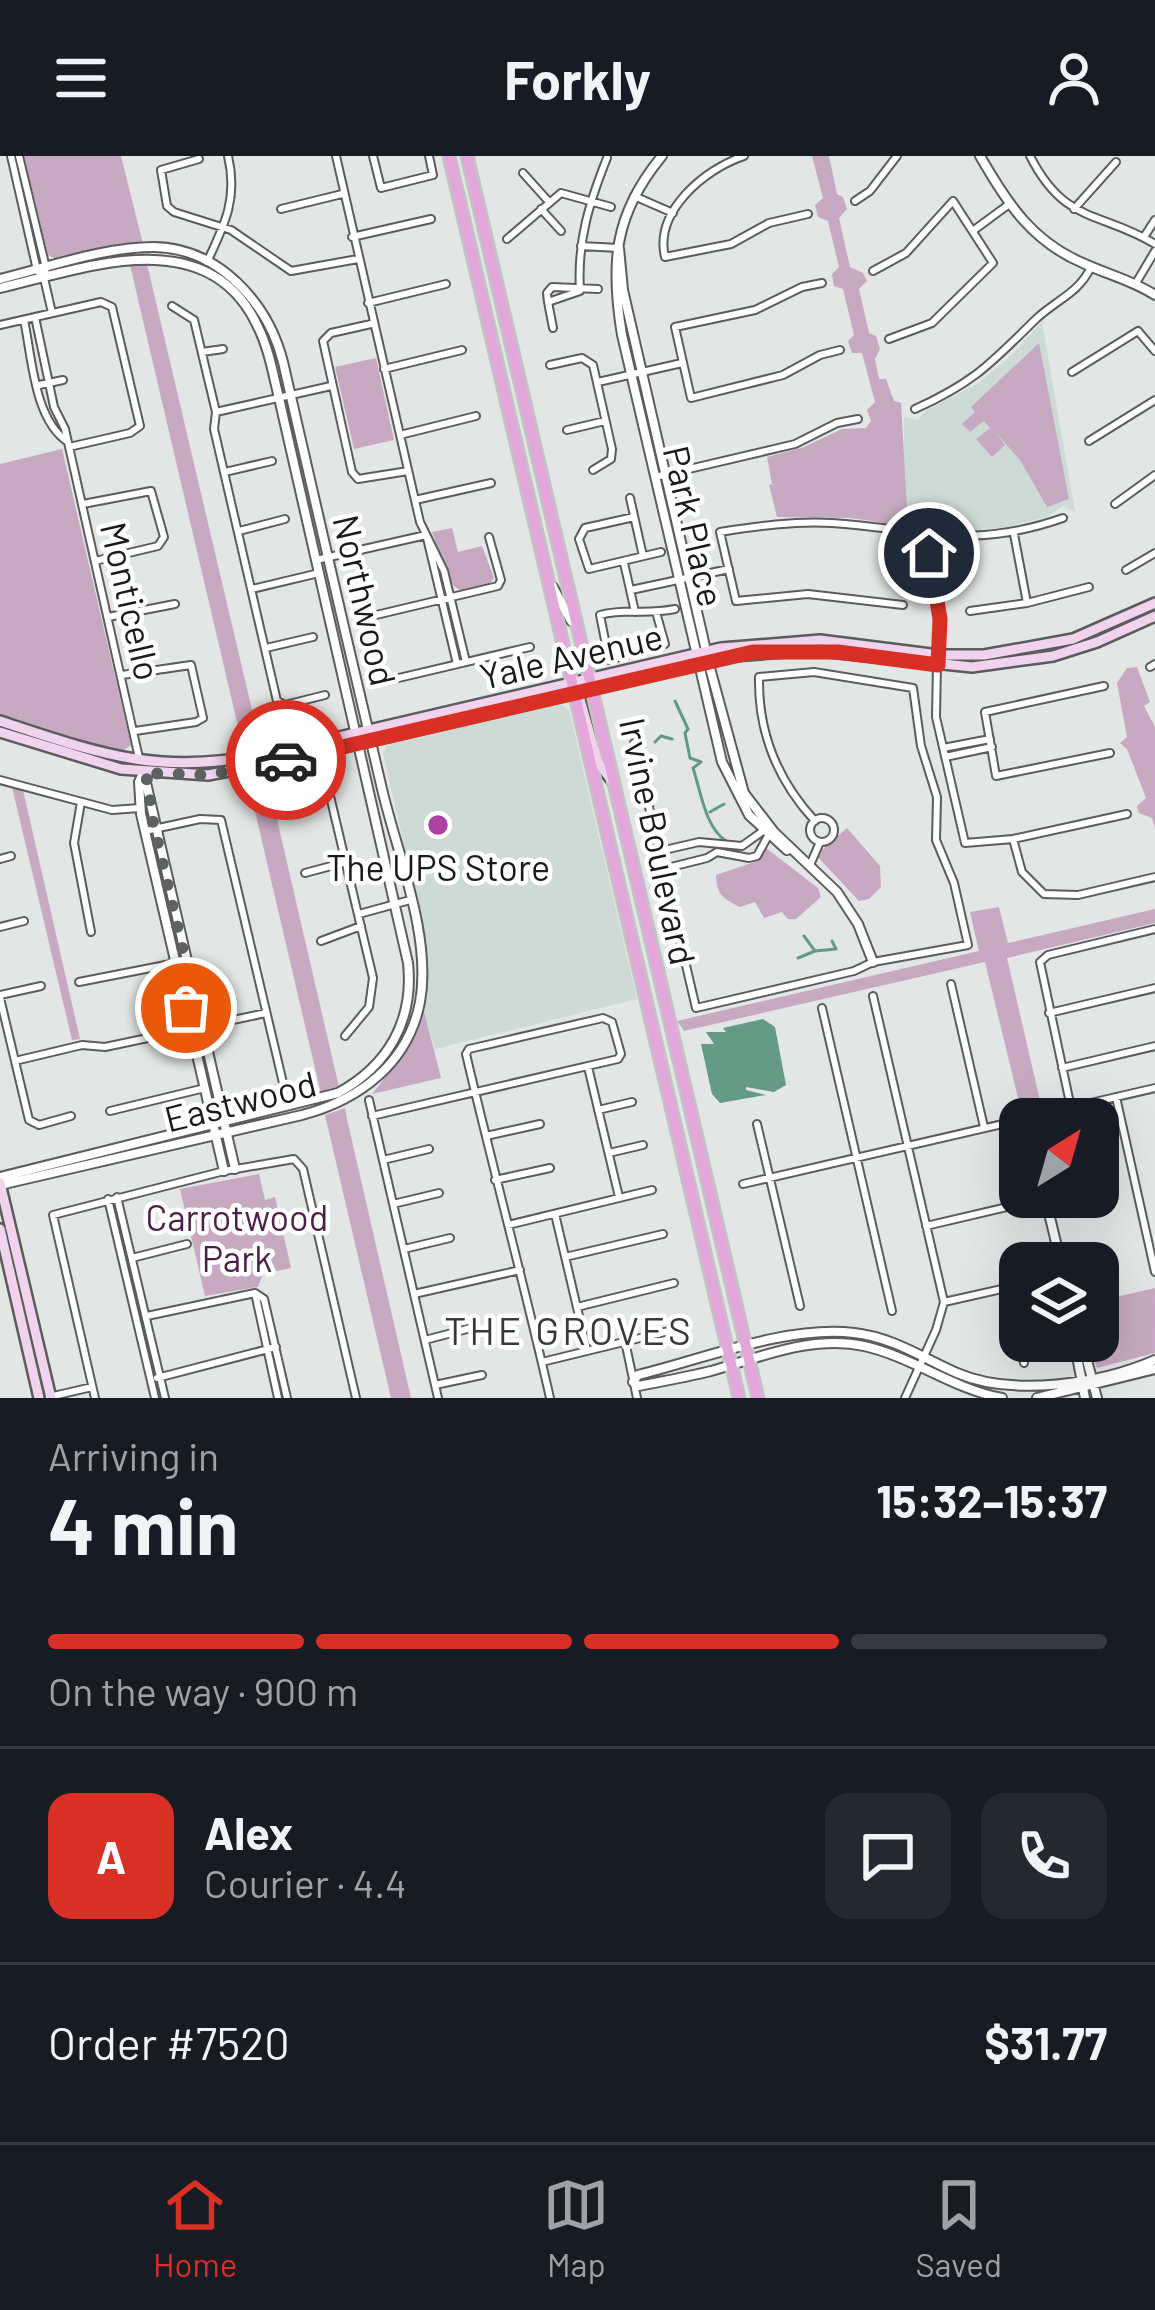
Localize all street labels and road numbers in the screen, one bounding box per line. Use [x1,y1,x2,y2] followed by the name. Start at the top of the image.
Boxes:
[656,441,734,611] street label: Park Place
[325,510,407,690] street label: Northwood
[93,518,171,684] street label: Monticello
[475,613,667,697] street label: Yale Avenue
[612,714,706,968] street label: Irvine Boulevard
[160,1060,320,1140] street label: Eastwood

